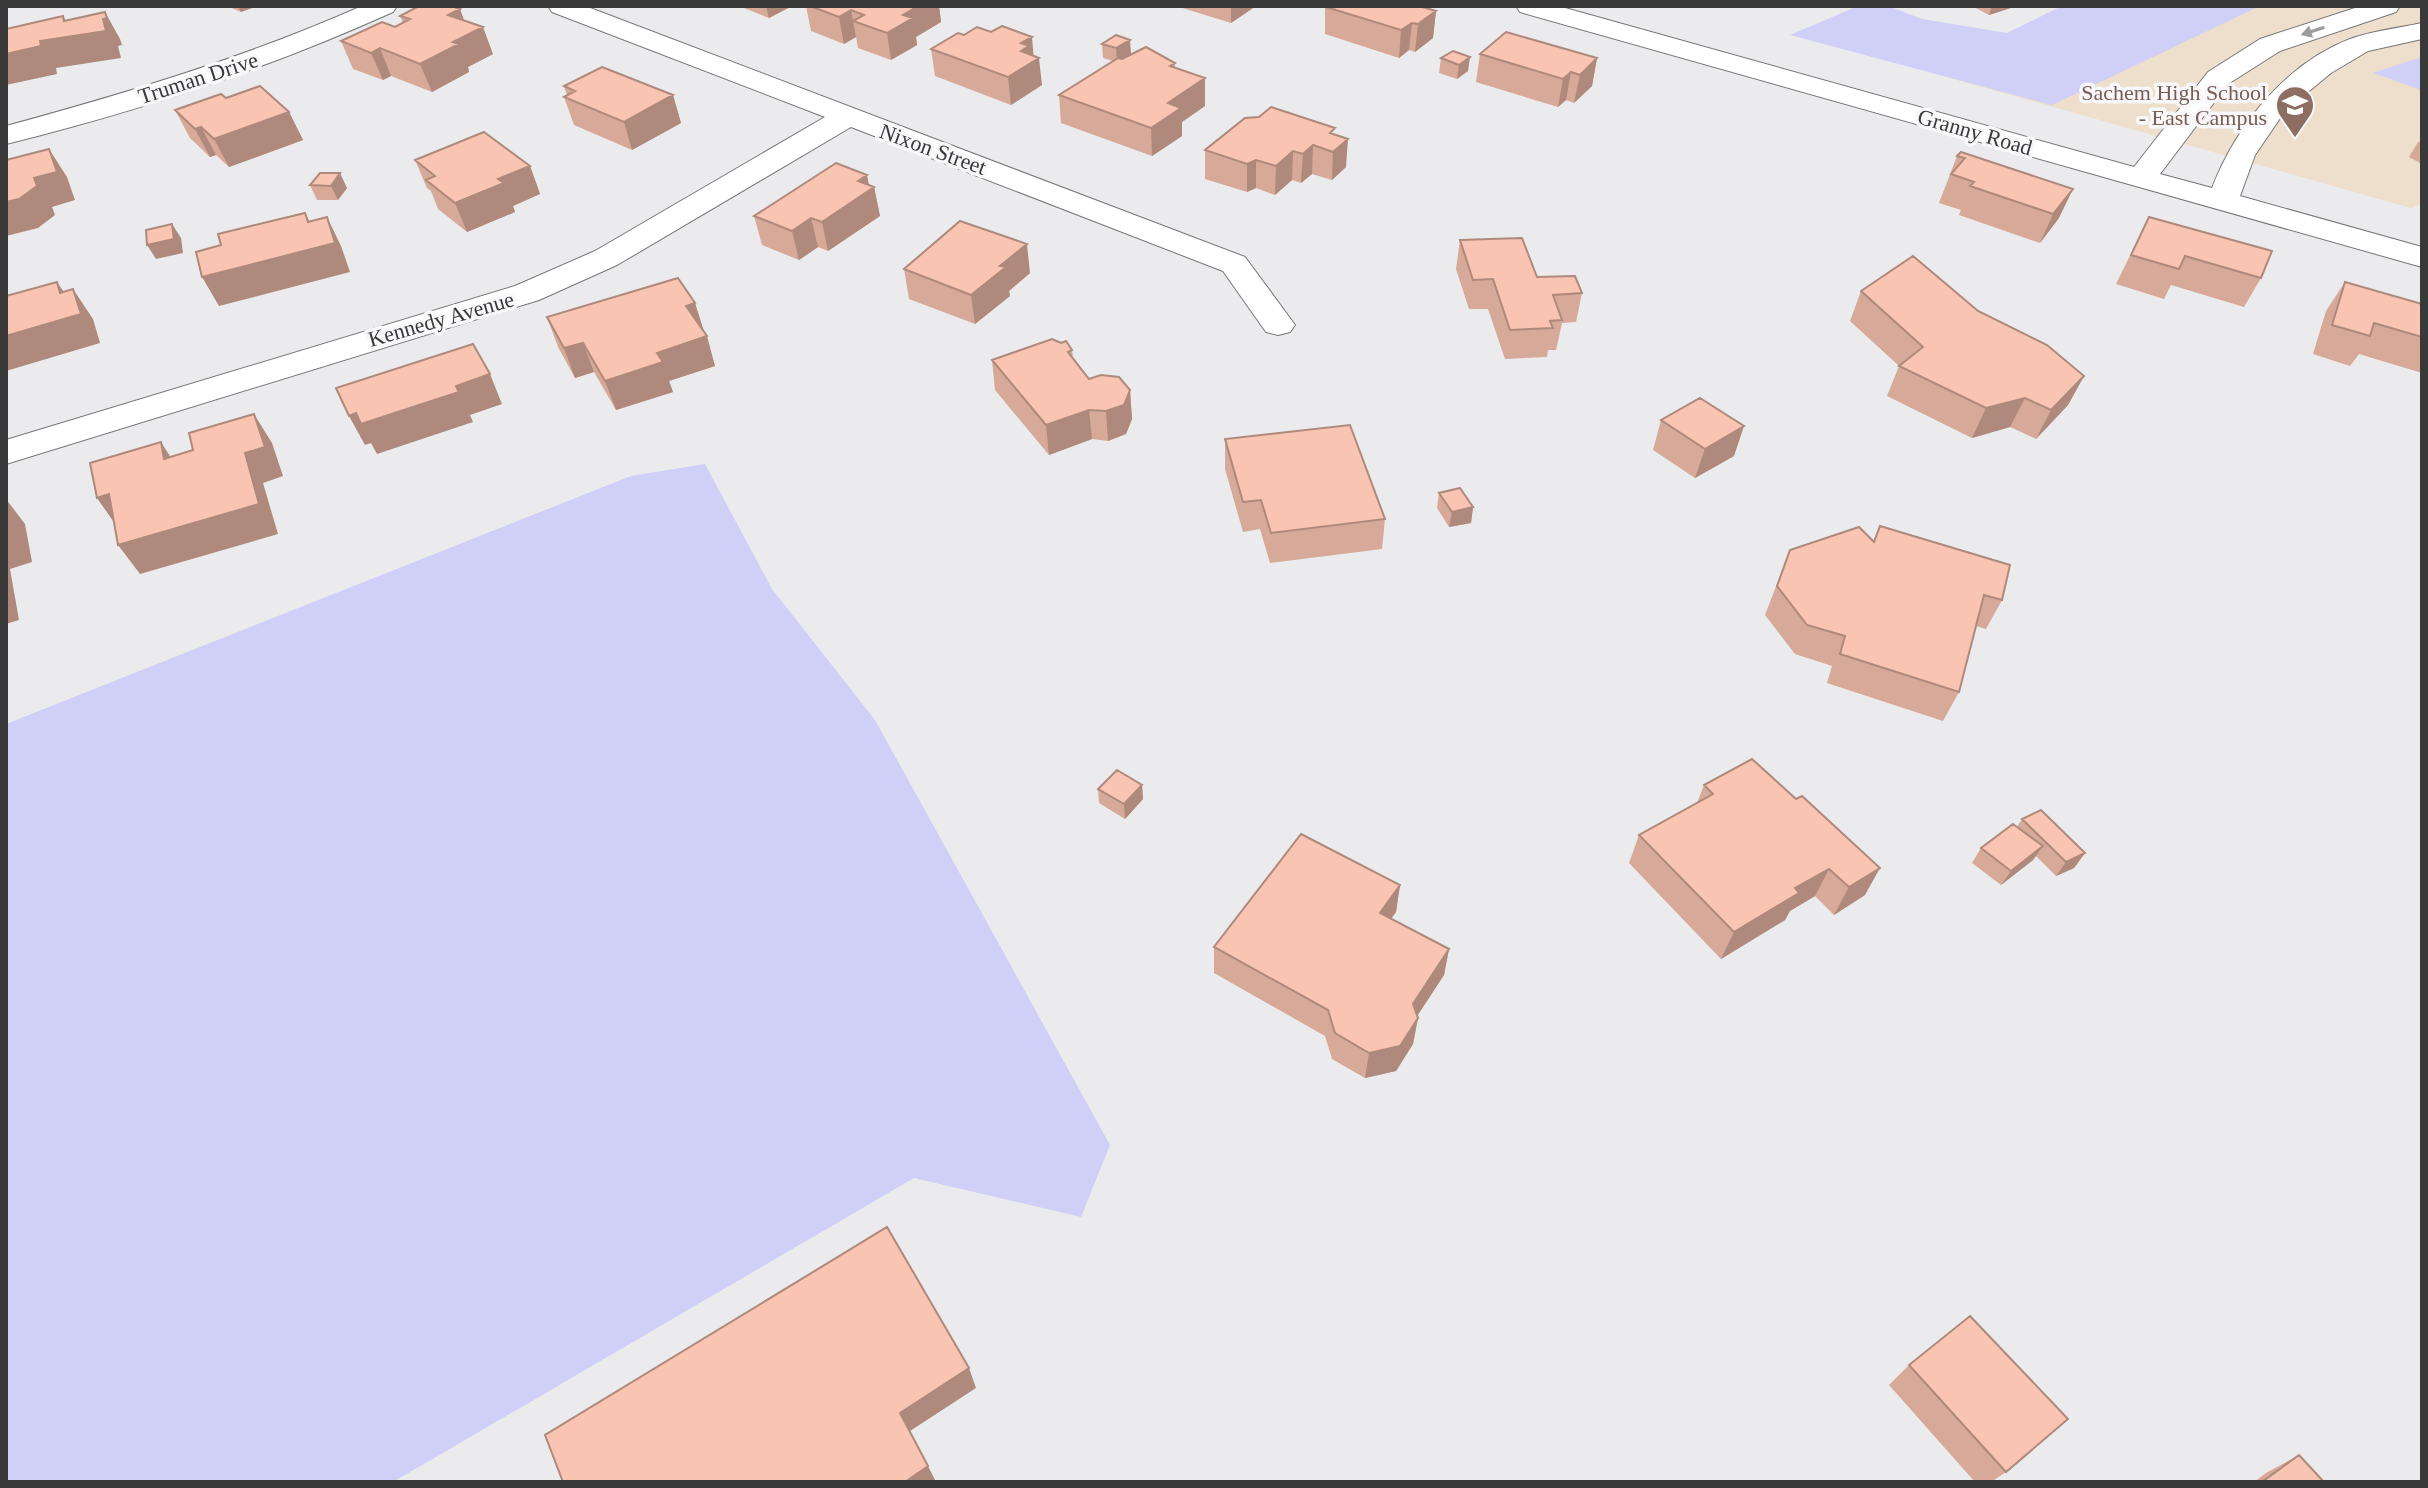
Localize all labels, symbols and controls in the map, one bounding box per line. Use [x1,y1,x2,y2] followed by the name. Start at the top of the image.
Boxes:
[2301,25,2325,37] one-way arrow
[135,47,261,109] street label: Truman Drive
[2081,80,2267,130] place label: Sachem High School - East Campus
[2274,84,2316,139] school or university icon: Sachem High School - East Campus
[1915,104,2035,160] street label: Granny Road
[876,118,990,180] street label: Nixon Street
[365,286,517,352] street label: Kennedy Avenue

